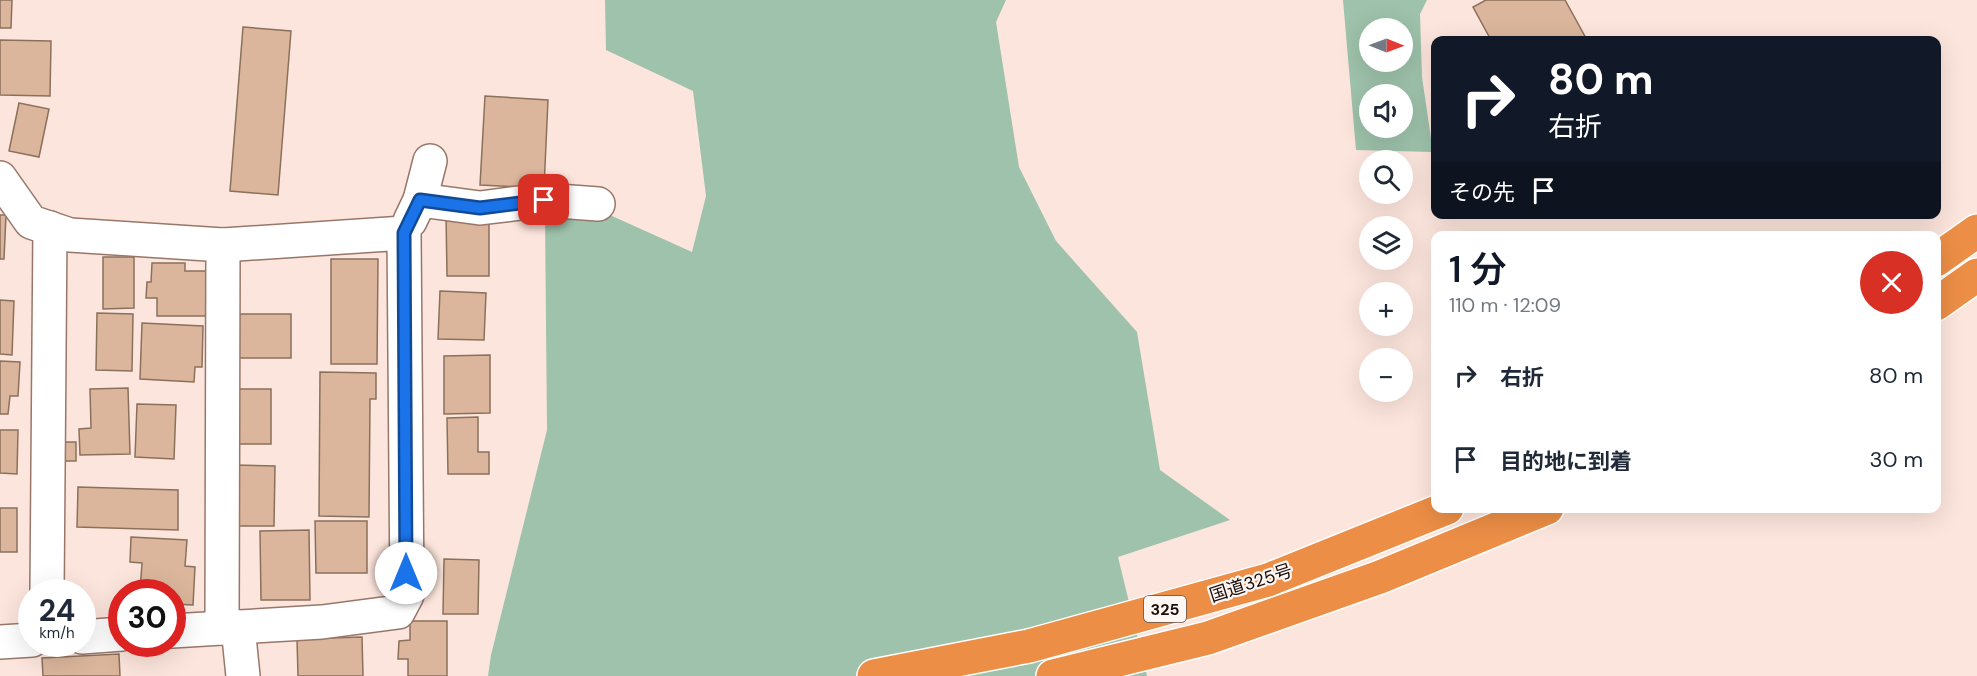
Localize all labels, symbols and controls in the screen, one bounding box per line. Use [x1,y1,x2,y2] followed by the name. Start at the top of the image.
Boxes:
[1359,18,1413,72] north arrow
[1359,18,1413,402] map controls
[1548,52,1654,107] text: 80 m
[1449,60,1527,138] icon: right
[1359,84,1413,138] button: sound
[1548,109,1602,144] text: 右折
[1359,150,1413,204] button: search
[518,174,569,225] pin
[1527,174,1560,207] icon: arrive
[1449,178,1515,207] text: その先
[527,183,560,216] icon: arrive
[1359,216,1413,270] button: layers
[1449,246,1506,293] text: 1 分
[1860,251,1923,314] button: close
[1359,282,1413,336] button: +
[1449,292,1561,318] text: 110 m · 12:09
[1359,348,1413,402] button: −
[1449,359,1482,392] icon: right
[1869,361,1923,390] text: 80 m
[1500,363,1544,392] text: 右折
[1449,443,1482,476] icon: arrive
[1869,445,1923,474] text: 30 m
[1500,447,1632,476] text: 目的地に到着
[374,541,438,605] position arrow
[1206,558,1296,608] street label: 国道325号
[108,579,186,657] speed limit sign: 30
[39,591,75,630] text: 24
[1144,596,1186,622] road number: 325
[39,623,75,643] text: km/h

